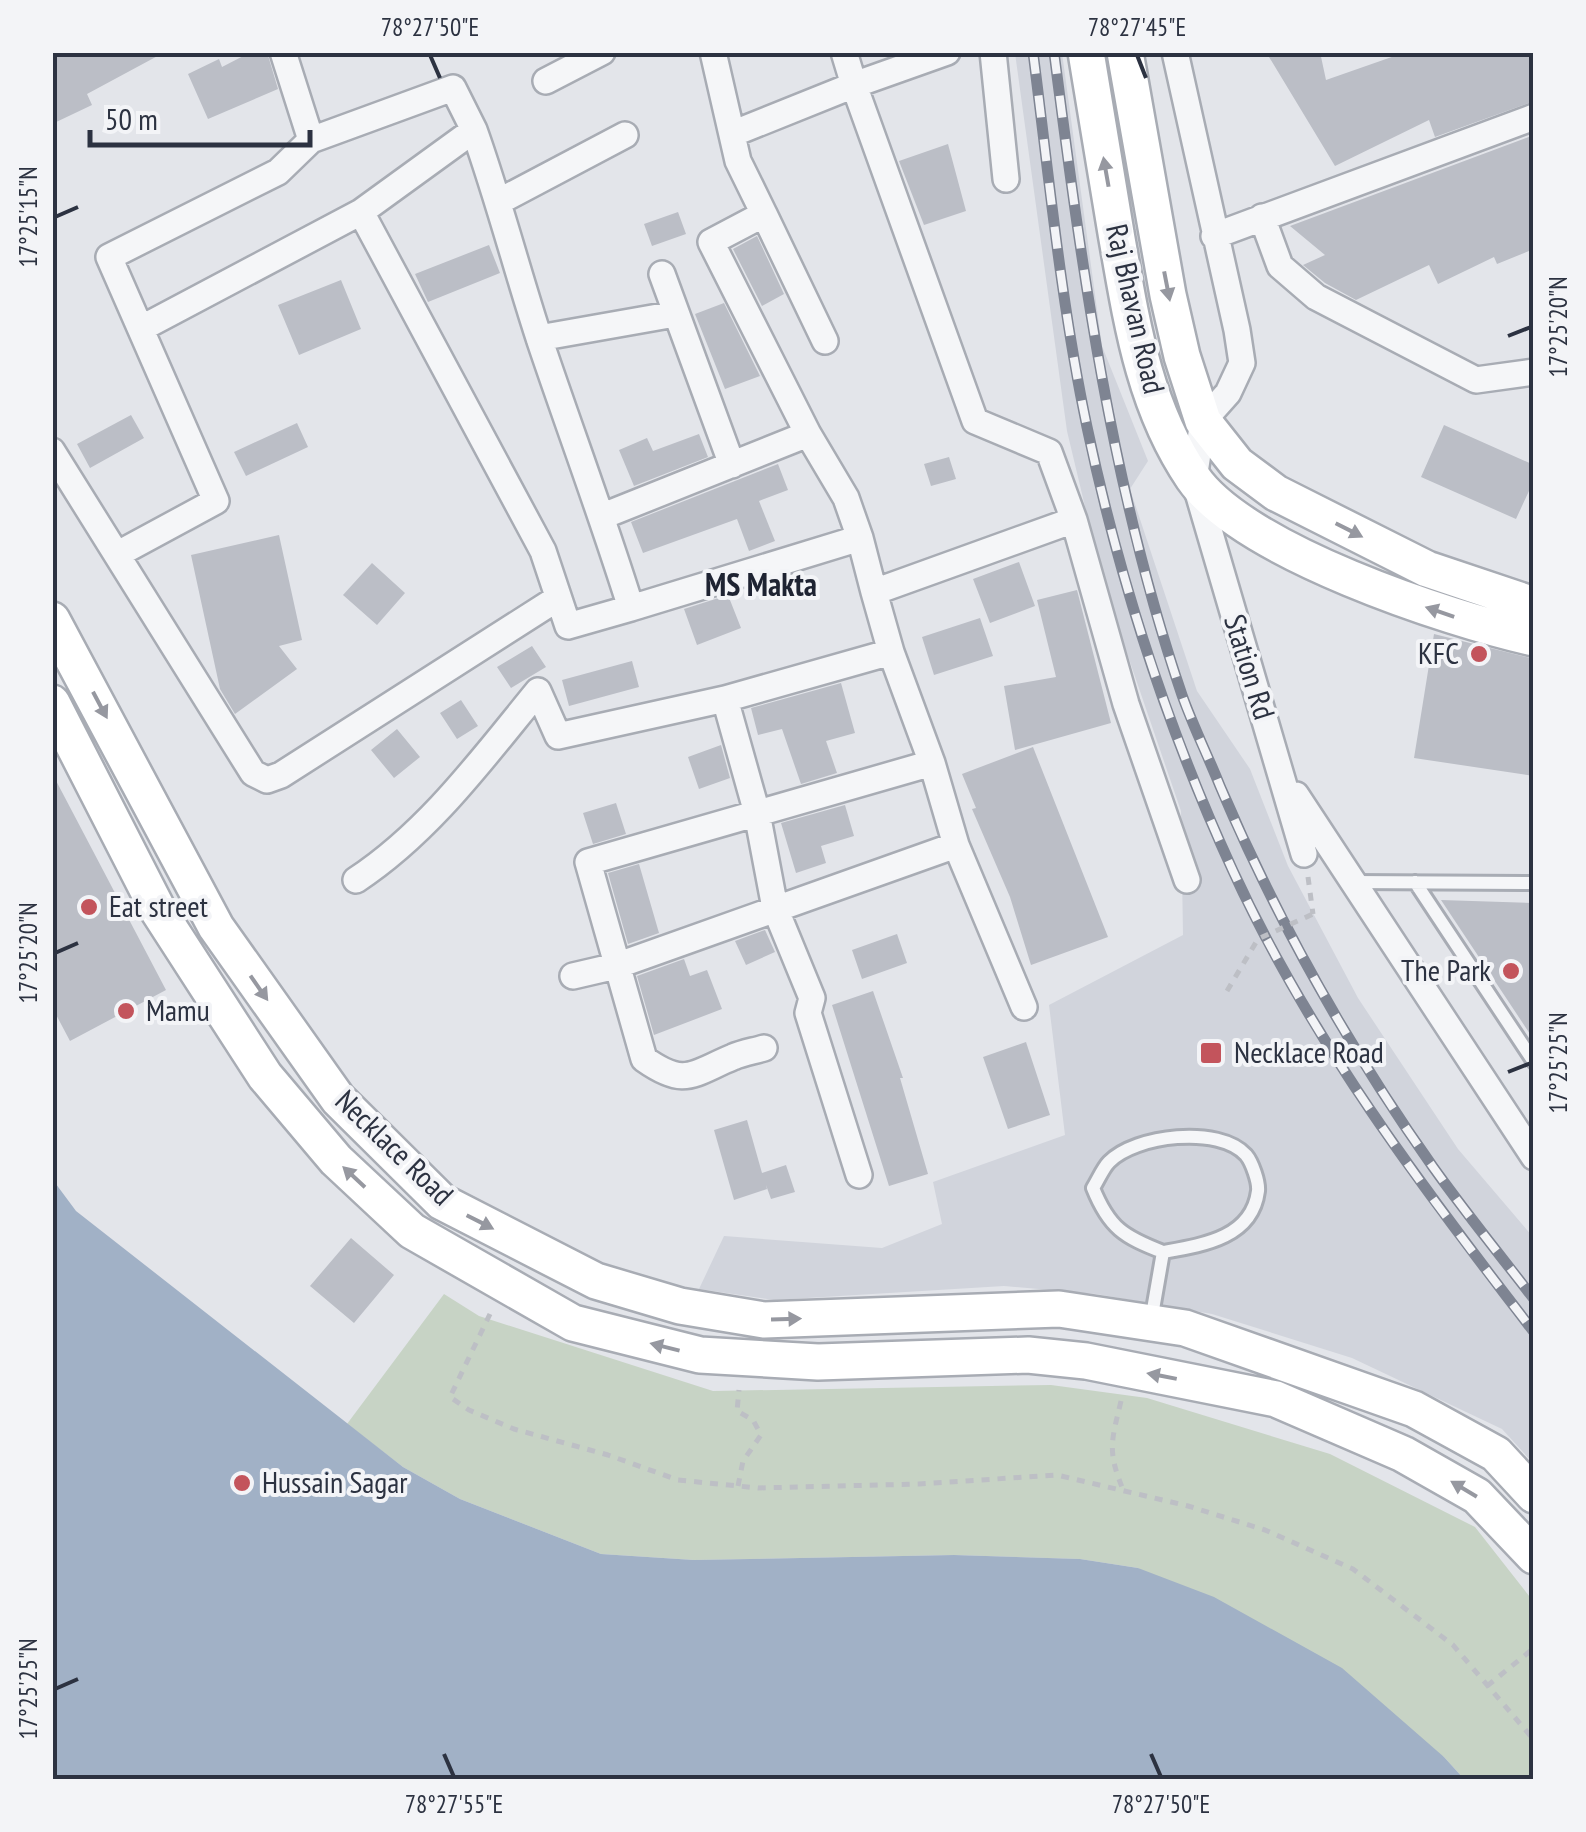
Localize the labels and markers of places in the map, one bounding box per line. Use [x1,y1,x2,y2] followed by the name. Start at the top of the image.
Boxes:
[1418,633,1459,672] place label: KFC
[1468,643,1490,665] marker: KFC
[109,886,209,925] place label: Eat street
[78,896,100,918] marker: Eat street
[1401,950,1491,989] place label: The Park
[1500,960,1522,982] marker: The Park
[146,990,210,1029] place label: Mamu
[115,1000,137,1022] marker: Mamu
[1234,1032,1384,1071] place label: Necklace Road
[1198,1040,1224,1066] marker: Necklace Road
[262,1462,408,1501] place label: Hussain Sagar
[231,1472,253,1494] marker: Hussain Sagar

